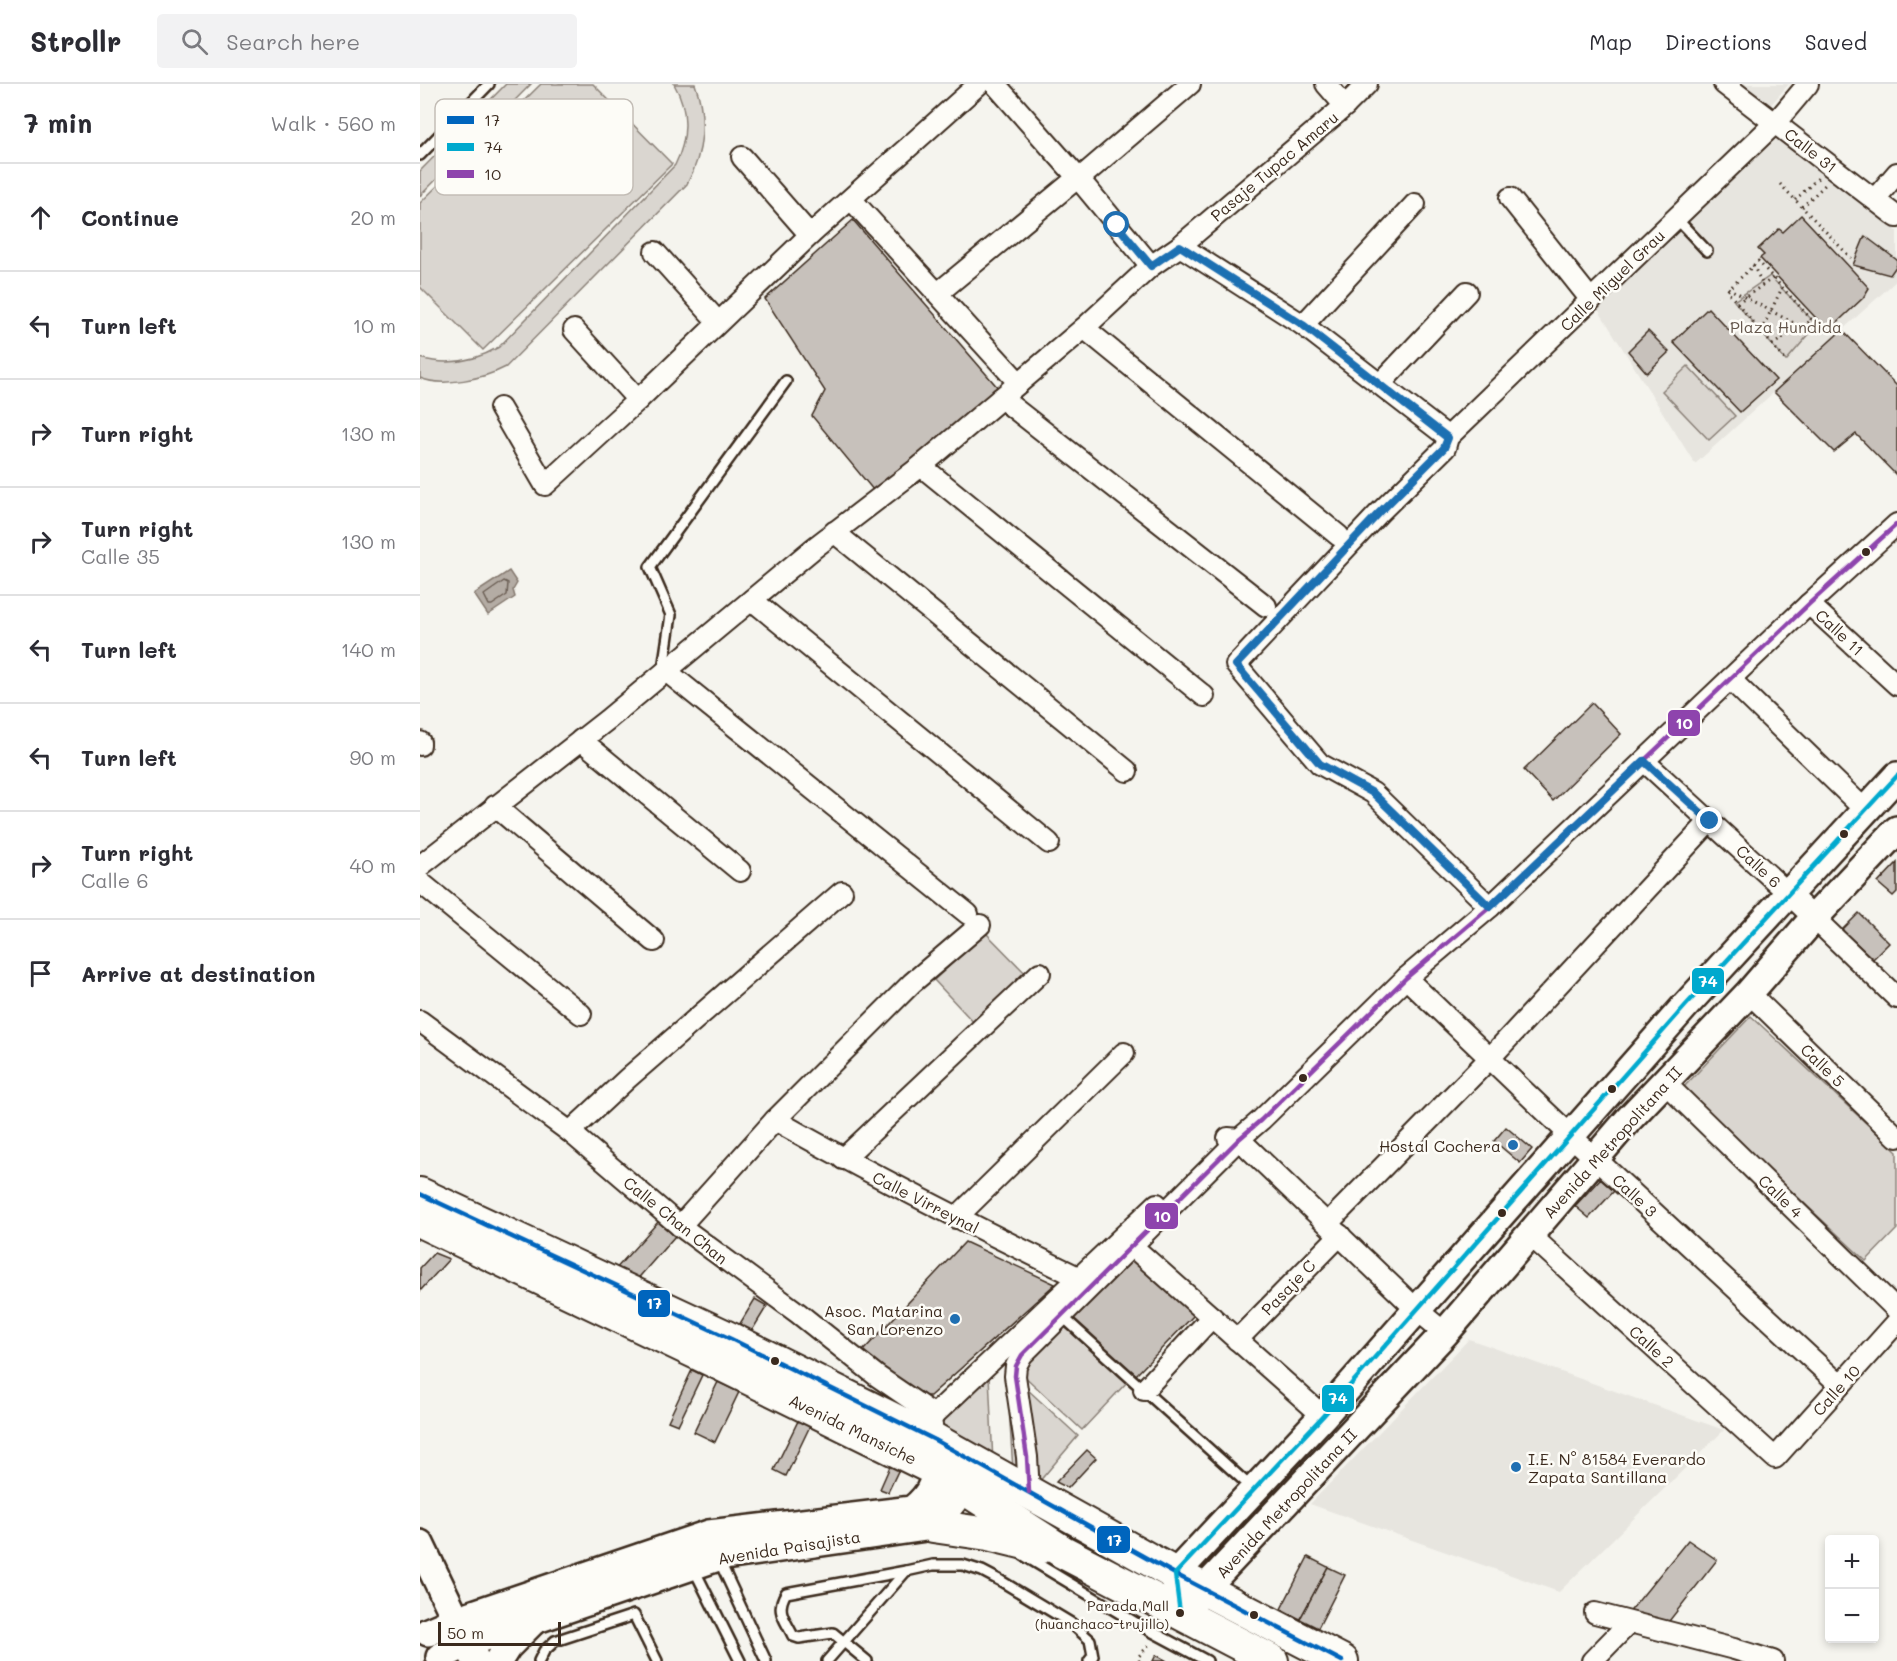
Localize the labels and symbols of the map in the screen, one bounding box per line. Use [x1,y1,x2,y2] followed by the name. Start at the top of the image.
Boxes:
[435,99,633,195] legend
[1206,106,1342,226] street label: Pasaje Tupac Amaru
[484,109,500,130] text: 17
[1781,123,1841,177] street label: Calle 31
[484,136,503,157] text: 74
[484,163,501,184] text: 10
[1103,211,1129,237] route start
[1555,225,1669,335] street label: Calle Miguel Grau
[1730,316,1842,337] park label: Plaza Hundida
[1860,546,1872,558] unlabelled marker
[1811,604,1869,660] street label: Calle 11
[1667,709,1701,737] line badge: 10
[1675,712,1693,733] text: 10
[1696,807,1722,833] route end
[1838,828,1850,840] unlabelled marker
[1732,840,1786,892] street label: Calle 6
[1691,967,1725,995] line badge: 74
[1698,970,1718,991] text: 74
[1796,1039,1850,1091] street label: Calle 5
[1538,1062,1686,1222] street label: Avenida Metropolitana II
[1297,1072,1309,1084] unlabelled marker
[1606,1083,1618,1095] unlabelled marker
[1379,1135,1501,1156] place label: Hostal Cochera
[1506,1138,1520,1152] marker: Hostal Cochera
[869,1166,983,1238] street label: Calle Virreynal
[1608,1169,1662,1221] street label: Calle 3
[1754,1170,1808,1223] street label: Calle 4
[620,1172,732,1268] street label: Calle Chan Chan
[1144,1202,1179,1230] line badge: 10
[1153,1205,1171,1226] text: 10
[1496,1207,1508,1219] unlabelled marker
[1256,1255,1320,1319] street label: Pasaje C
[637,1289,671,1318] line badge: 17
[646,1292,662,1313] text: 17
[824,1300,943,1339] place label: Asoc. Matarina San Lorenzo
[948,1312,962,1326] marker: Asoc. Matarina San Lorenzo
[1625,1320,1679,1372] street label: Calle 2
[769,1355,781,1367] unlabelled marker
[1808,1360,1864,1420] street label: Calle 10
[1321,1384,1355,1413] line badge: 74
[1328,1387,1348,1408] text: 74
[786,1389,920,1469] street label: Avenida Mansiche
[1211,1424,1361,1582] street label: Avenida Metropolitana II
[1528,1448,1705,1487] place label: I.E. N° 81584 Everardo Zapata Santillana
[1509,1460,1523,1474] marker: I.E. N° 81584 Everardo Zapata Santillana
[716,1525,862,1569] street label: Avenida Paisajista
[1096,1525,1131,1554] line badge: 17
[1106,1529,1122,1550] text: 17
[1035,1596,1169,1633] place label: Parada Mall (huanchaco-trujillo)
[1174,1607,1186,1619] marker: Parada Mall (huanchaco-trujillo)
[1248,1609,1260,1621] unlabelled marker
[438,1619,561,1646] scale bar

